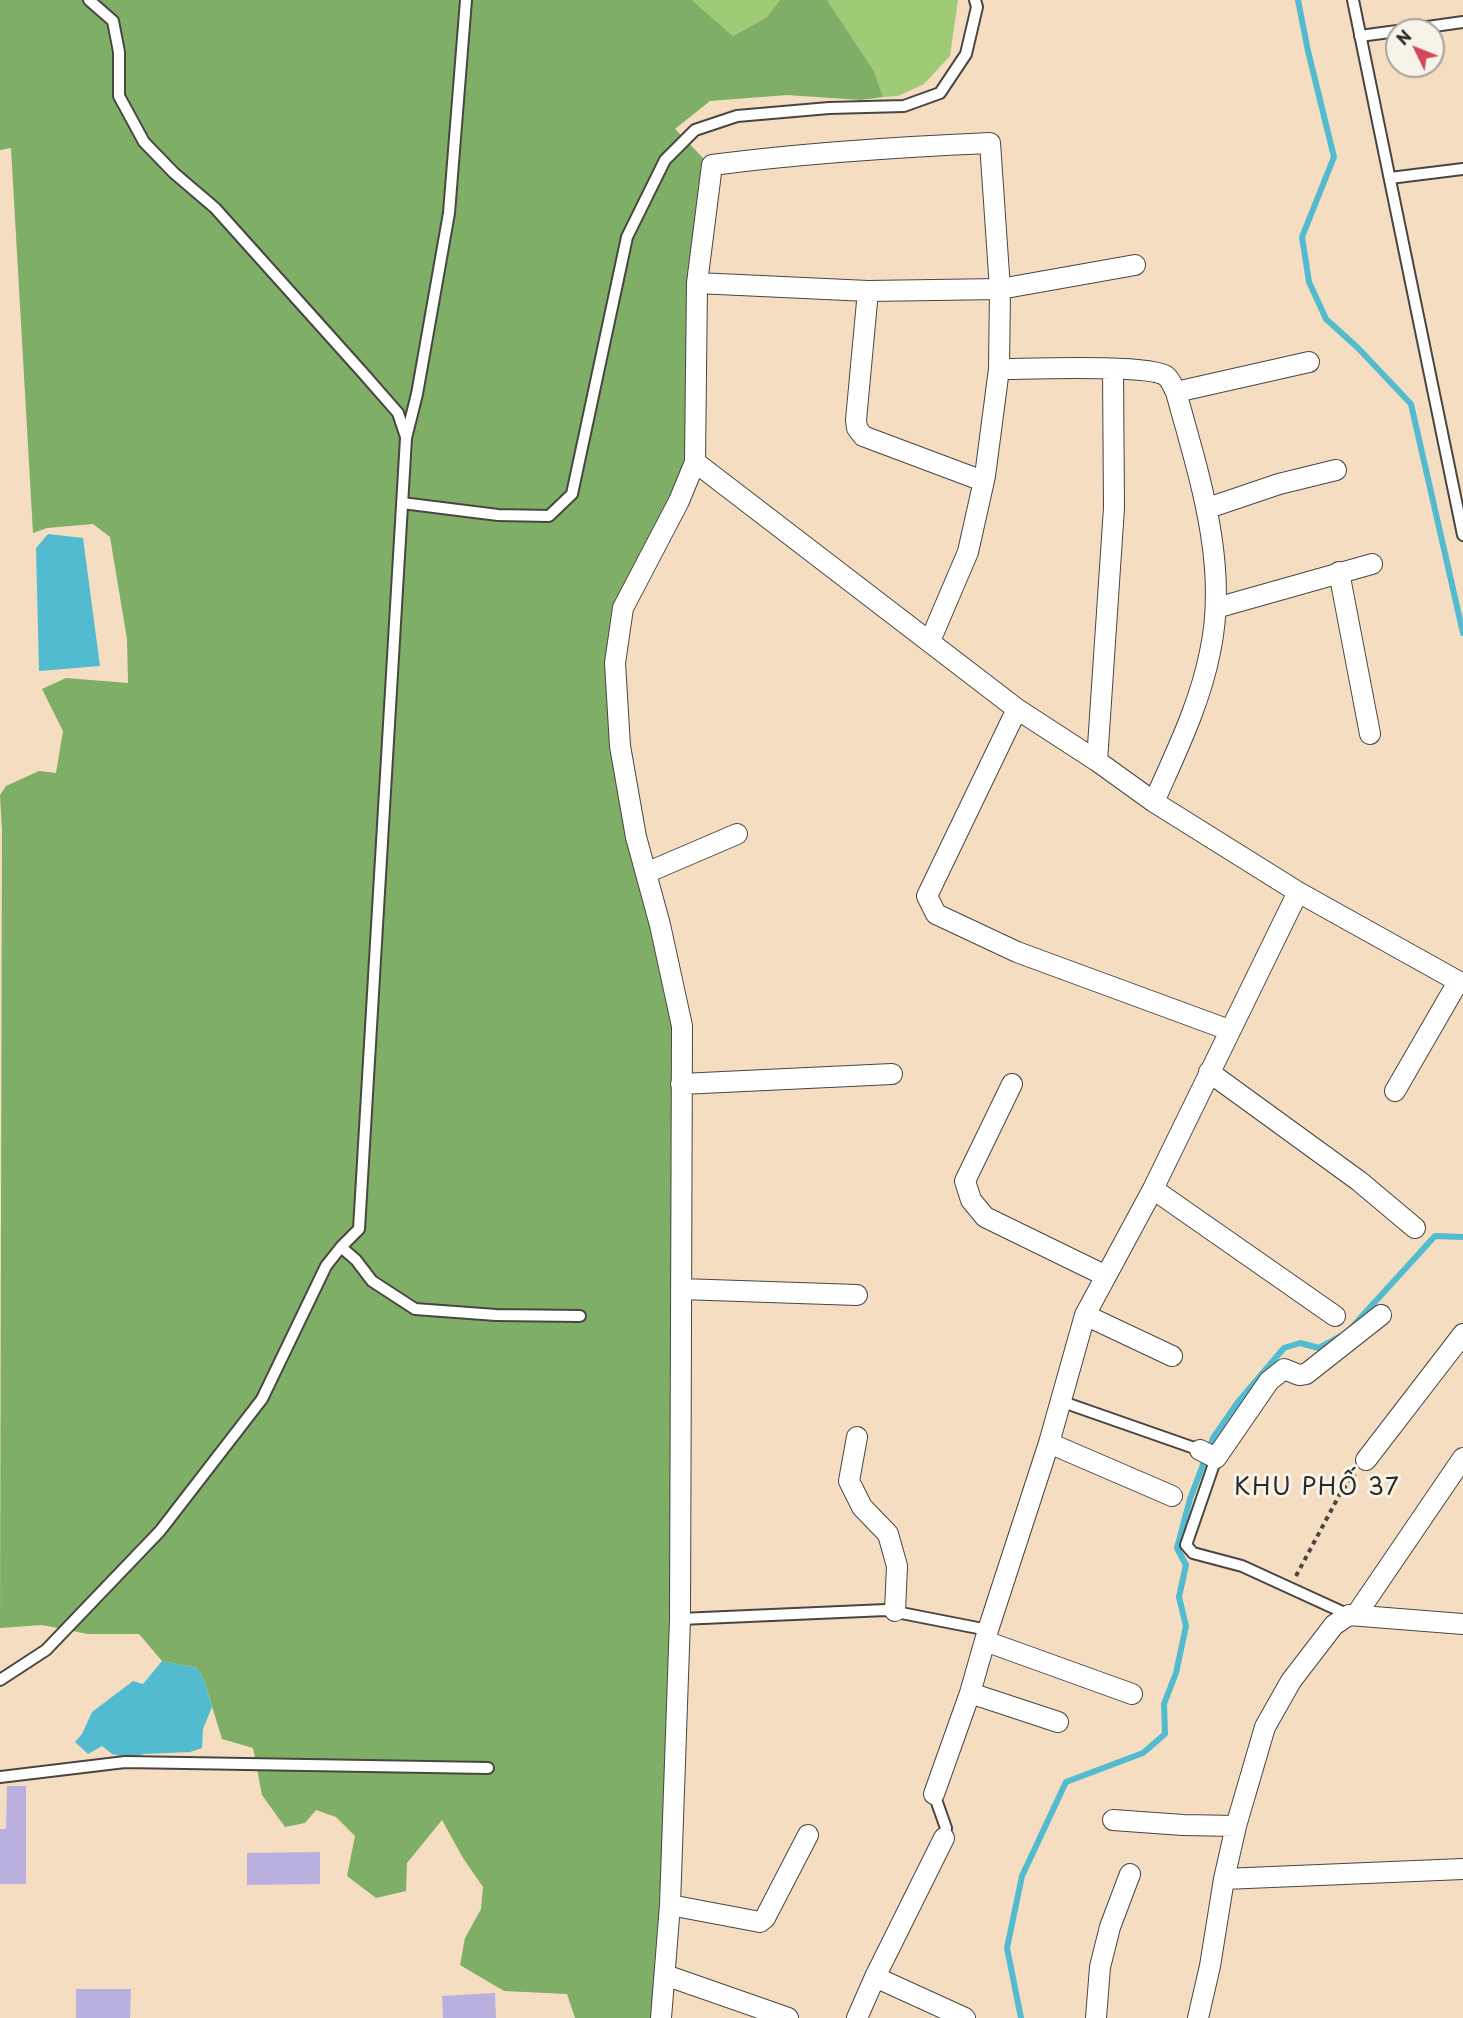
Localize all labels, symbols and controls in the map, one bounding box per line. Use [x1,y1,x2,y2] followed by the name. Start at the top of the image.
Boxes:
[1385,18,1445,78] north arrow
[1390,24,1416,50] text: N
[1234,1474,1400,1502] district label: KHU PHỐ 37

